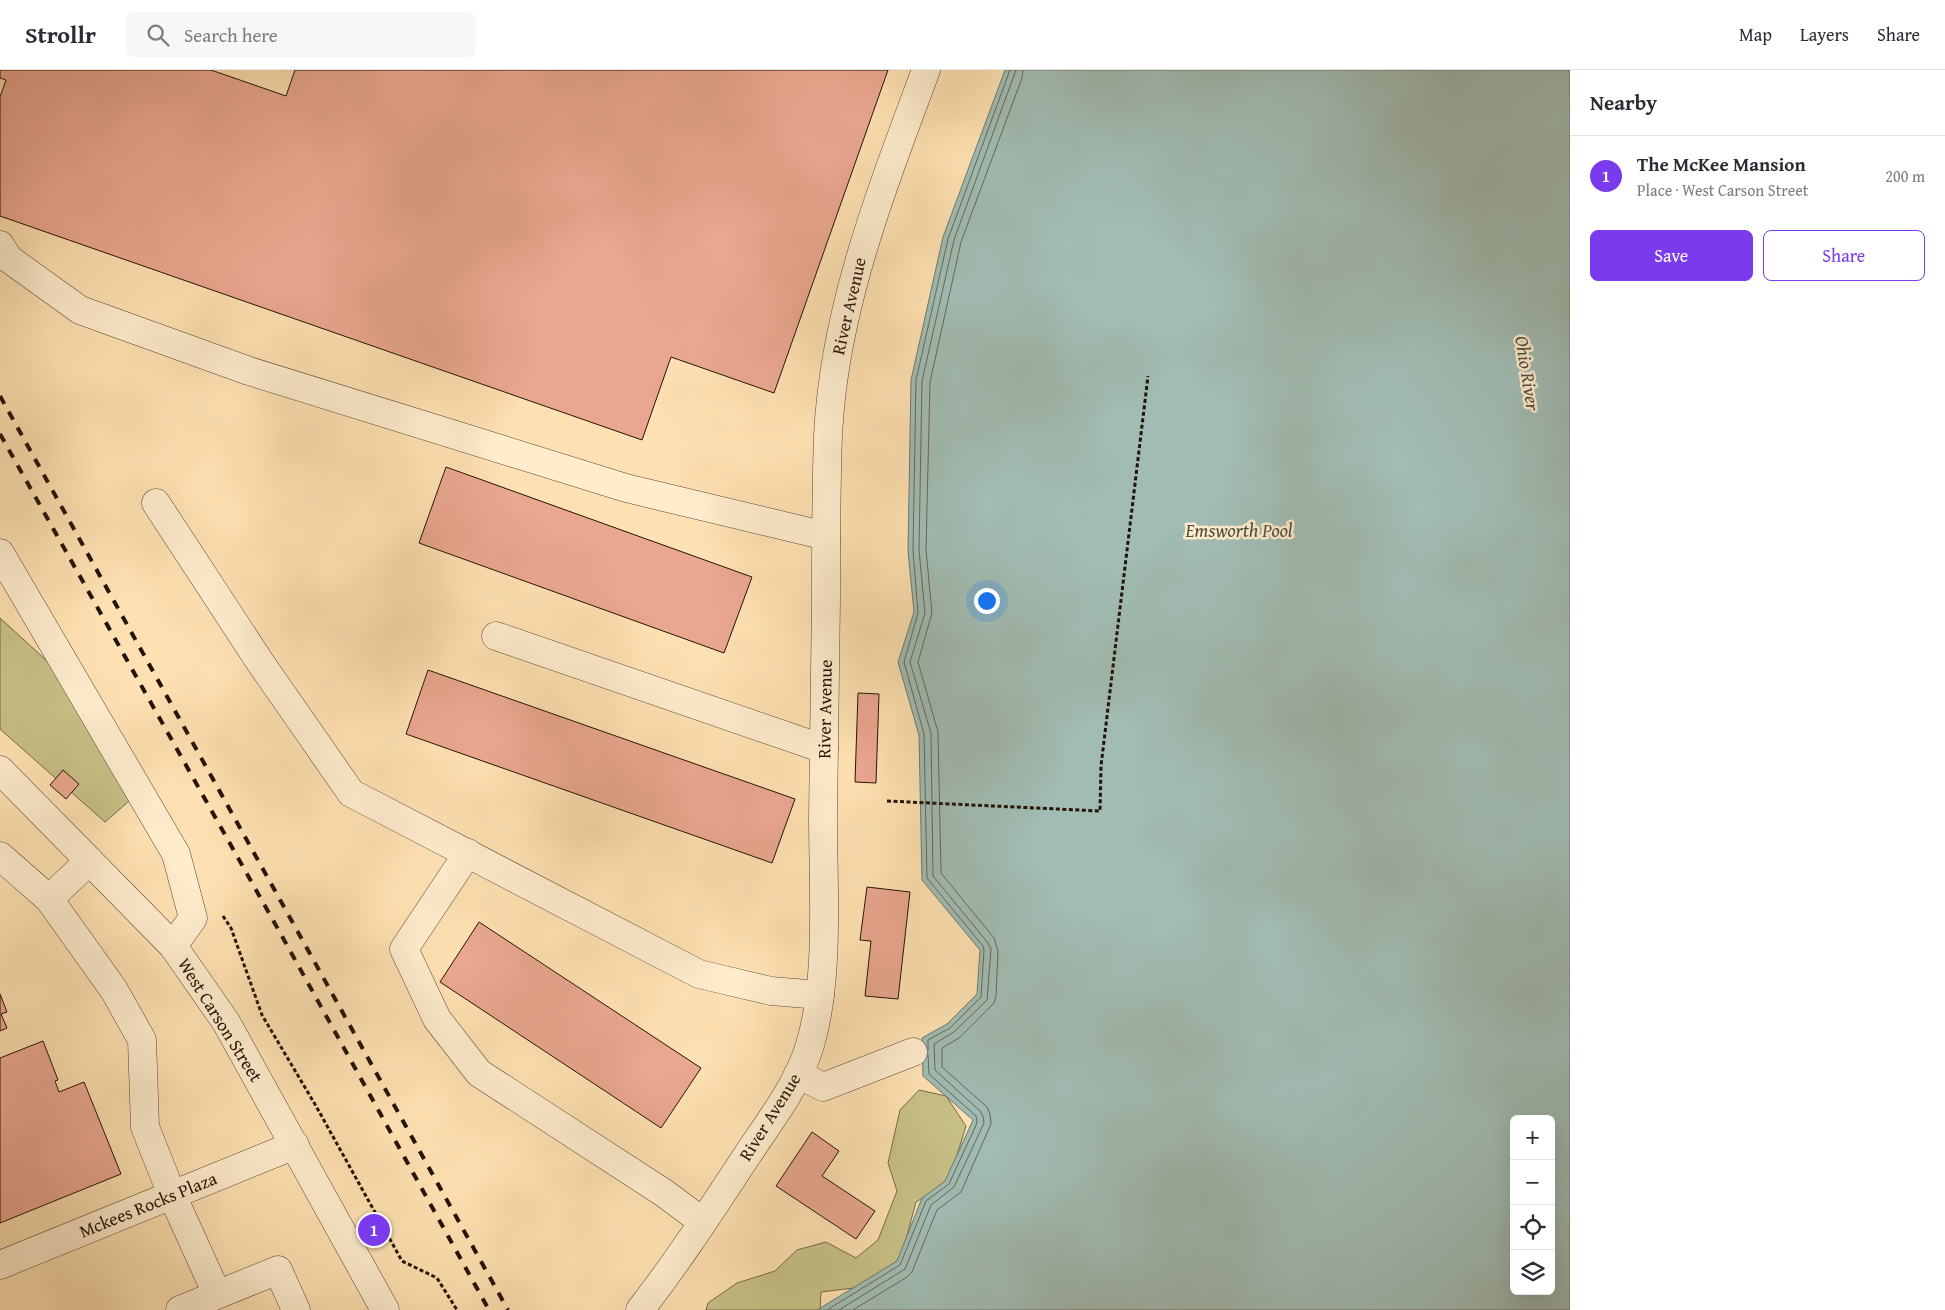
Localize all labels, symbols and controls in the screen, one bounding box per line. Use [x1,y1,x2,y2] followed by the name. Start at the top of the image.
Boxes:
[126,12,476,57] search box
[25,17,96,52] text: Strollr
[144,21,172,49] icon: search
[184,21,278,49] text: Search here
[1739,21,1772,48] text: Map
[1800,21,1849,48] text: Layers
[1877,21,1920,48] text: Share
[1590,87,1657,118] text: Nearby
[1637,150,1806,178] text: The McKee Mansion
[1602,164,1610,188] text: 1
[1885,164,1925,188] text: 200 m
[1637,178,1808,202] text: Place · West Carson Street
[1590,230,1753,281] button: Save
[1763,230,1925,281] button: Share
[824,255,873,357] street label: River Avenue
[1508,334,1548,413] water label: Ohio River
[1185,516,1293,544] water label: Emsworth Pool
[974,588,1000,614] your location
[810,659,839,759] street label: River Avenue
[171,952,270,1088] street label: West Carson Street
[732,1068,807,1166] street label: River Avenue
[1510,1115,1555,1295] map controls
[1510,1115,1555,1160] button: +
[1510,1160,1555,1205] button: −
[75,1164,221,1244] street label: Mckees Rocks Plaza
[1510,1205,1555,1250] button: locate
[358,1211,390,1249] pin: 1
[1510,1250,1555,1295] button: layers

